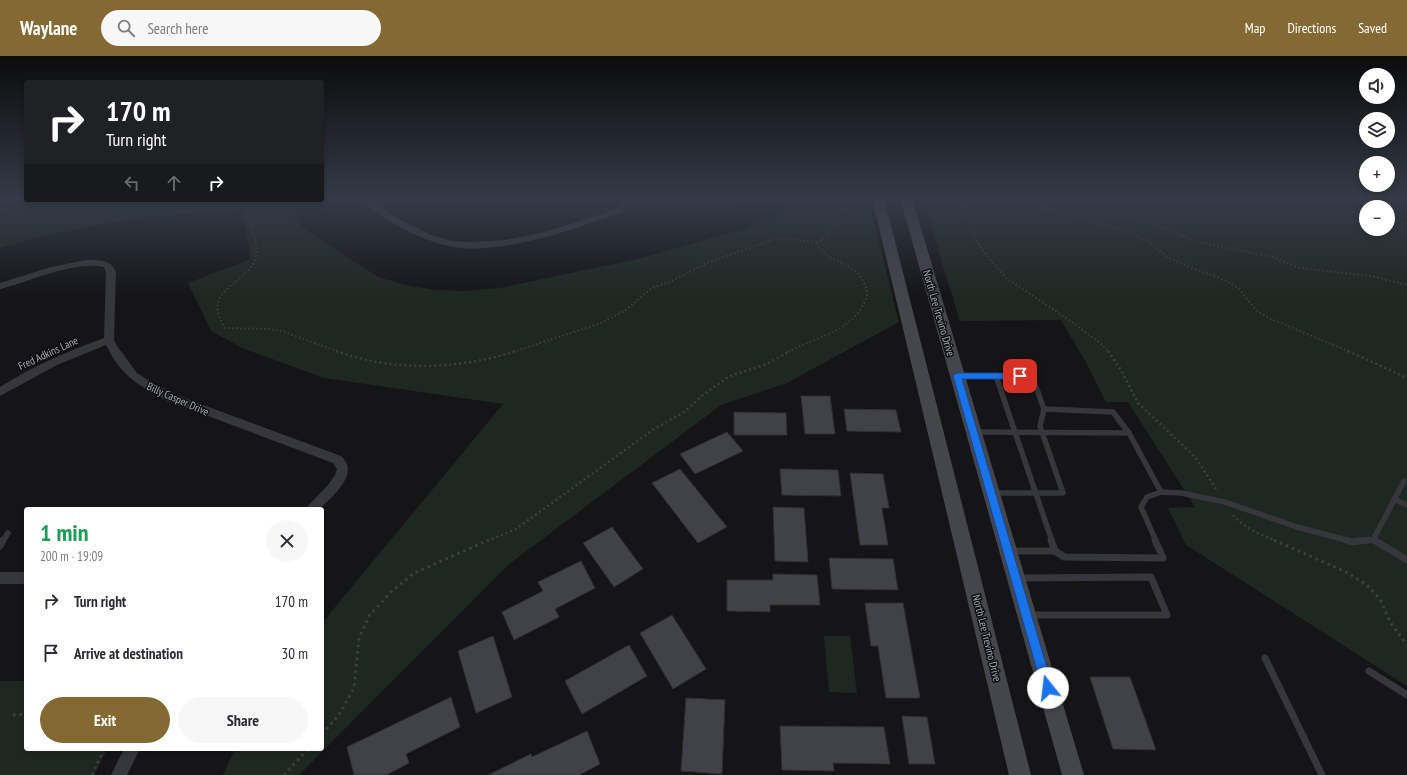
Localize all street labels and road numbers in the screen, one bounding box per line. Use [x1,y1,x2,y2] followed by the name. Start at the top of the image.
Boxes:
[920,268,958,358] street label: North Lee Trevino Drive
[16,333,81,373] street label: Fred Adkins Lane
[145,379,212,419] street label: Billy Casper Drive
[969,593,1005,683] street label: North Lee Trevino Drive

